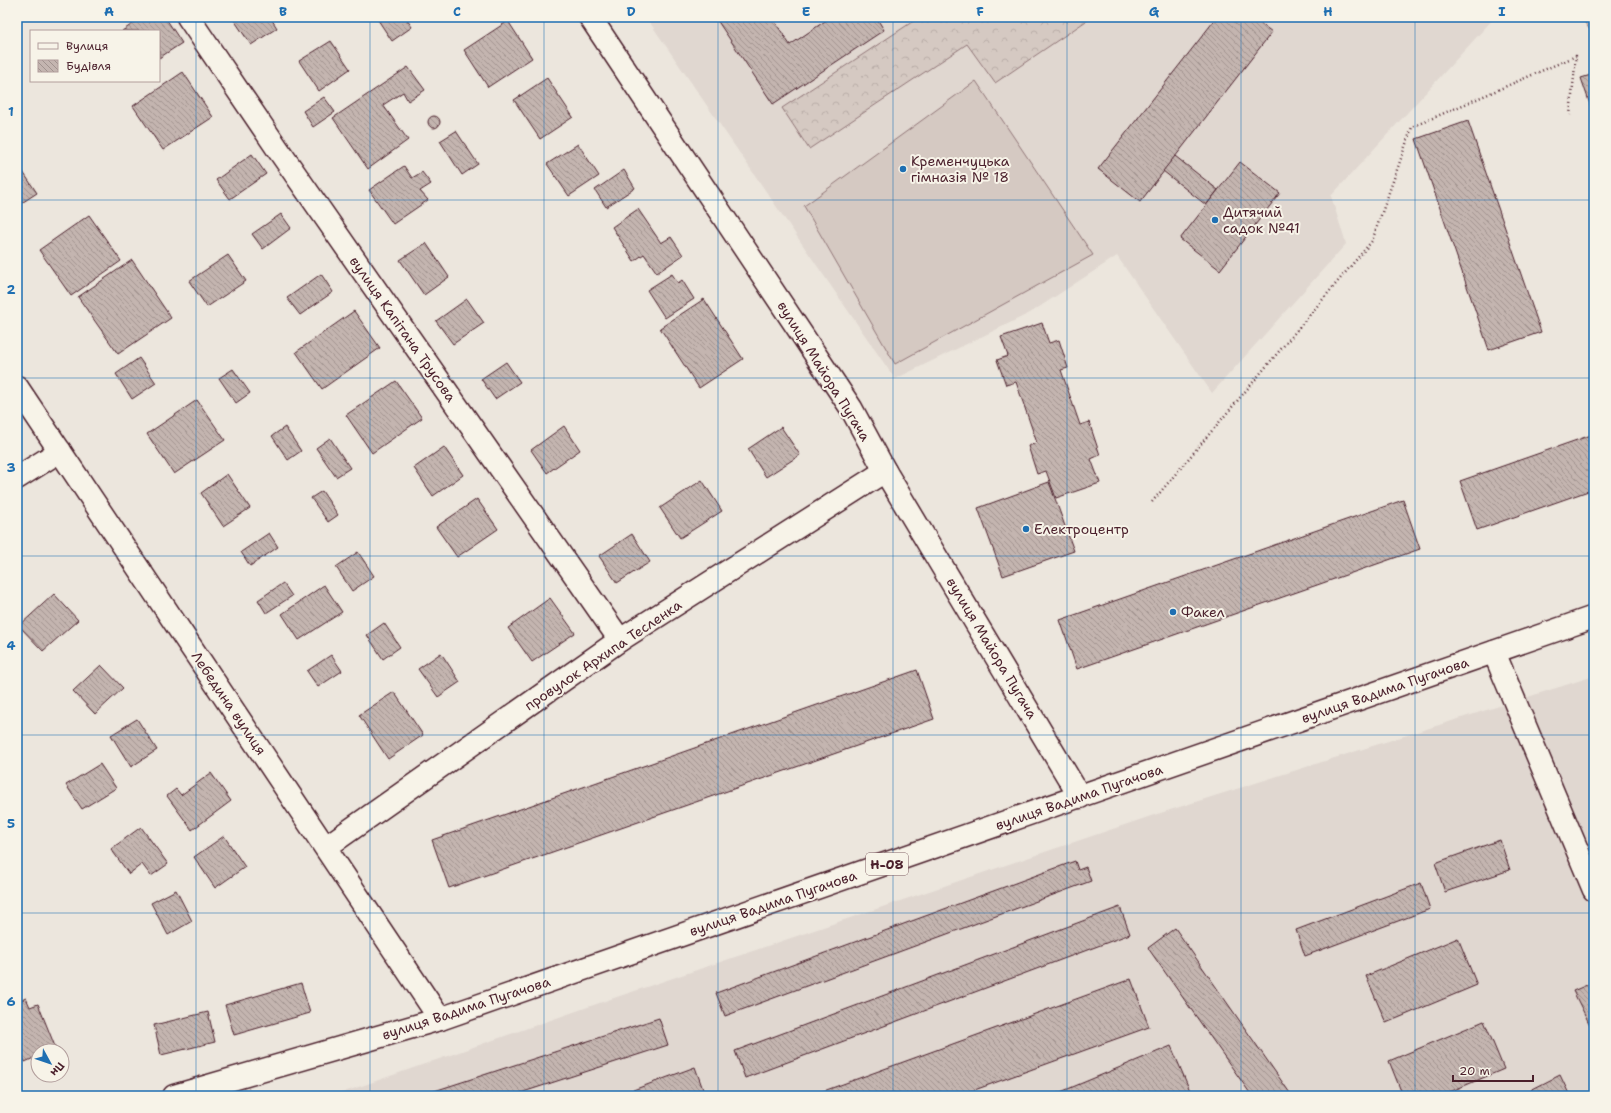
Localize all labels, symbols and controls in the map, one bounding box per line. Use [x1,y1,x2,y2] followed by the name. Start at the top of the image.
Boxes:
[104,3,114,20] text: A
[279,3,287,20] text: B
[453,3,461,20] text: C
[626,3,636,20] text: D
[802,3,811,20] text: E
[976,3,984,20] text: F
[1149,3,1160,20] text: G
[1323,3,1333,20] text: H
[1498,3,1506,20] text: I
[30,30,160,82] legend
[66,38,108,54] text: Вулиця
[66,58,111,74] text: Будівля
[8,103,14,120] text: 1
[911,152,1010,186] place label: Кременчуцька гімназія № 18
[898,164,908,174] marker: Кременчуцька гімназія № 18
[1223,203,1300,237] place label: Дитячий садок №41
[1210,215,1220,225] marker: Дитячий садок №41
[346,253,460,406] street label: вулиця Капітана Трусова
[6,281,16,298] text: 2
[773,298,875,445] street label: вулиця Майора Пугача
[6,459,16,476] text: 3
[1034,520,1129,538] place label: Електроцентр
[1021,524,1031,534] marker: Електроцентр
[943,574,1042,722] street label: вулиця Майора Пугача
[521,595,685,714] street label: провулок Архипа Тесленка
[1181,603,1225,621] place label: Факел
[1168,607,1178,617] marker: Факел
[6,637,16,654] text: 4
[188,648,270,758] street label: Лебедина вулиця
[1299,653,1471,727] street label: вулиця Вадима Пугачова
[993,760,1165,834] street label: вулиця Вадима Пугачова
[7,815,15,832] text: 5
[866,853,908,875] road number: Н-08
[687,866,859,940] street label: вулиця Вадима Пугачова
[380,972,553,1044] street label: вулиця Вадима Пугачова
[6,993,16,1010] text: 6
[30,1043,70,1083] north arrow
[1453,1057,1533,1083] scale bar
[47,1059,68,1079] text: Пн
[1459,1063,1490,1079] text: 20 m

